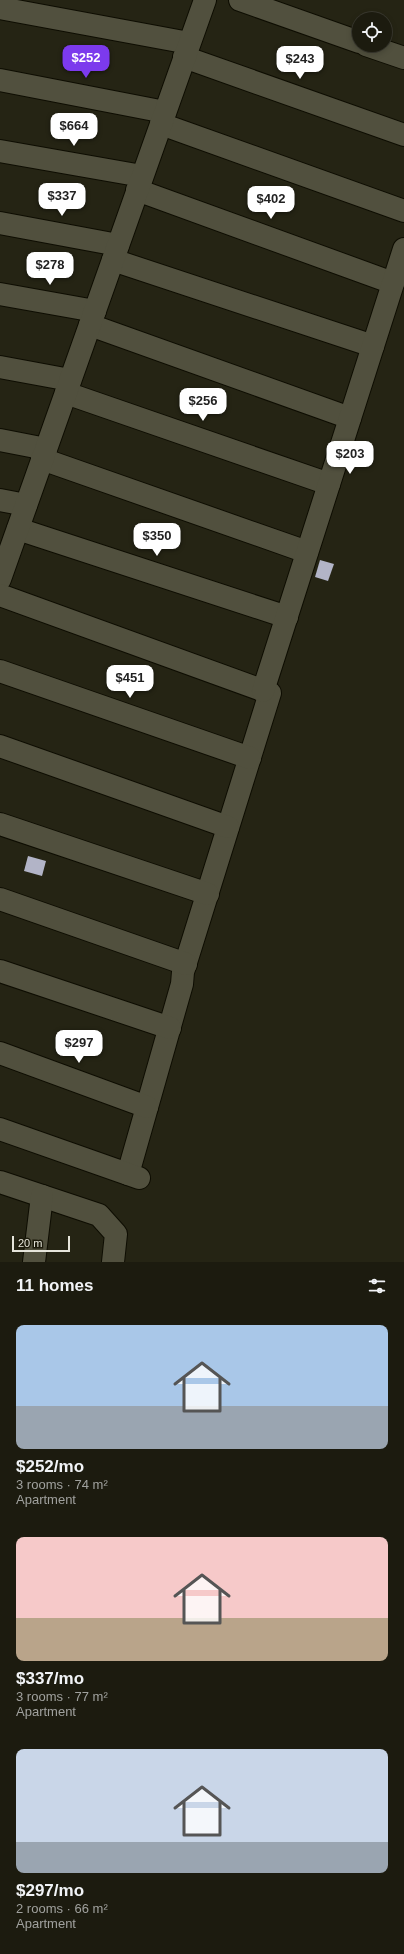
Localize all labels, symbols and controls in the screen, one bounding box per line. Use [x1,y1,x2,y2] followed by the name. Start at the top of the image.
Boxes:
[352,12,392,52] map controls
[352,12,392,52] button: locate
[62,45,110,79] pin: $252
[276,46,324,80] pin: $243
[72,50,100,65] text: $252
[286,51,314,66] text: $243
[50,113,98,147] pin: $664
[60,118,88,133] text: $664
[38,183,86,217] pin: $337
[247,186,295,220] pin: $402
[48,188,76,203] text: $337
[257,191,285,206] text: $402
[26,252,74,286] pin: $278
[36,257,64,272] text: $278
[179,388,227,422] pin: $256
[189,393,217,408] text: $256
[326,441,374,475] pin: $203
[336,446,364,461] text: $203
[133,523,181,557] pin: $350
[143,528,171,543] text: $350
[106,665,154,699] pin: $451
[116,670,144,685] text: $451
[55,1030,103,1064] pin: $297
[65,1035,93,1050] text: $297
[12,1234,70,1253] scale bar
[18,1237,42,1249] text: 20 m
[366,1275,388,1297] icon: filters
[16,1276,94,1295] text: 11 homes
[166,1351,238,1423] icon: home
[16,1457,84,1476] text: $252/mo
[16,1477,108,1492] text: 3 rooms · 74 m²
[16,1492,76,1507] text: Apartment
[166,1563,238,1635] icon: home
[16,1669,84,1688] text: $337/mo
[16,1689,108,1704] text: 3 rooms · 77 m²
[16,1704,76,1719] text: Apartment
[166,1775,238,1847] icon: home
[16,1881,84,1900] text: $297/mo
[16,1901,108,1916] text: 2 rooms · 66 m²
[16,1916,76,1931] text: Apartment

